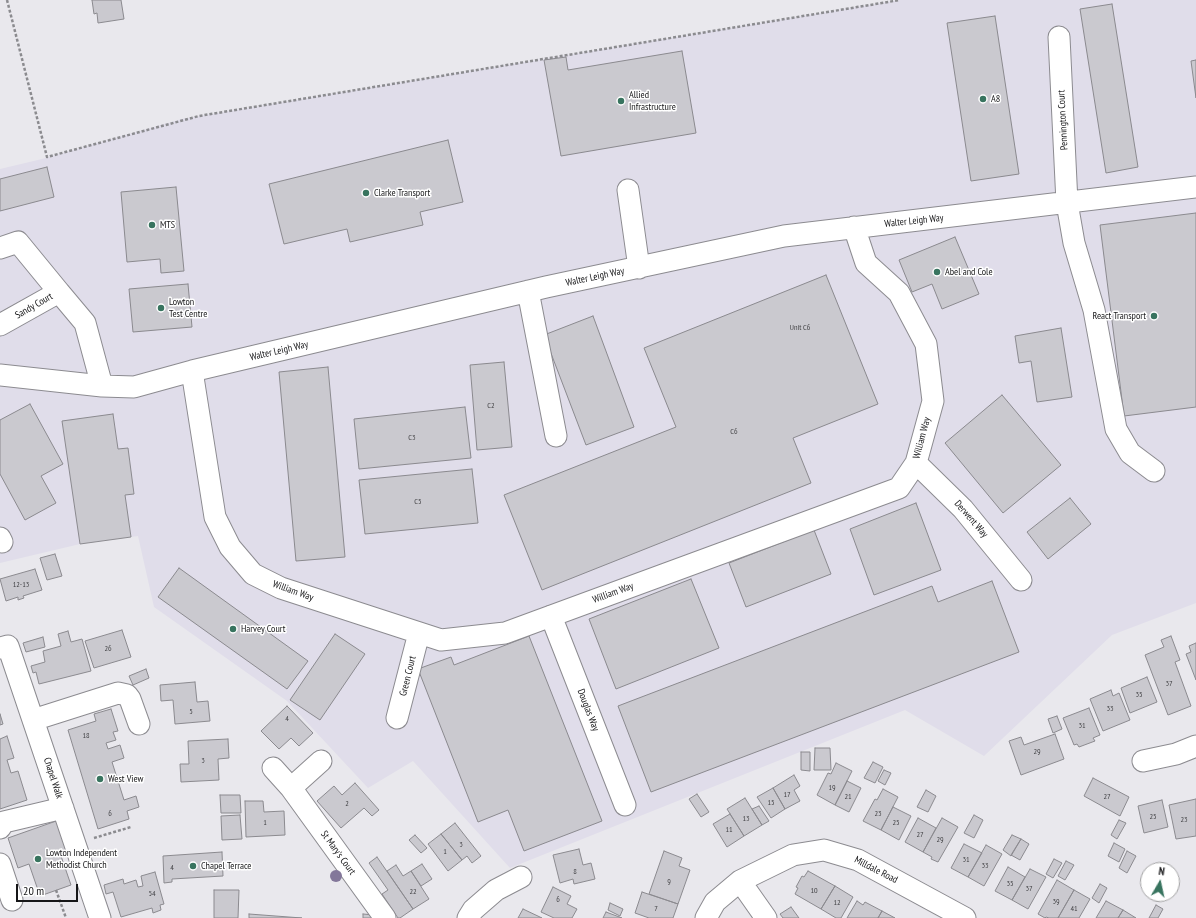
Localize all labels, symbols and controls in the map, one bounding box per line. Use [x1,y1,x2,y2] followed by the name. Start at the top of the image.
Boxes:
[629,89,676,112] place label: Allied Infrastructure
[1055,90,1071,150] street label: Pennington Court
[991,93,1000,105] place label: A8
[978,94,988,104] marker: A8
[616,96,626,106] marker: Allied Infrastructure
[374,187,430,199] place label: Clarke Transport
[361,188,371,198] marker: Clarke Transport
[884,212,944,230] street label: Walter Leigh Way
[160,219,175,231] place label: MTS
[147,220,157,230] marker: MTS
[565,265,625,289] street label: Walter Leigh Way
[945,266,993,278] place label: Abel and Cole
[932,267,942,277] marker: Abel and Cole
[13,290,55,322] street label: Sandy Court
[169,296,207,320] place label: Lowton Test Centre
[156,303,166,313] marker: Lowton Test Centre
[1093,310,1146,322] place label: React Transport
[1149,311,1159,321] marker: React Transport
[790,323,810,333] house number: Unit C6
[249,338,309,364] street label: Walter Leigh Way
[487,401,495,411] house number: C2
[911,416,933,460] street label: William Way
[730,427,738,437] house number: C6
[408,433,416,443] house number: C3
[414,497,422,507] house number: C5
[952,498,990,540] street label: Derwent Way
[271,578,315,604] street label: William Way
[13,580,29,590] house number: 12-13
[591,580,635,606] street label: William Way
[241,623,286,635] place label: Harvey Court
[228,624,238,634] marker: Harvey Court
[104,644,112,654] house number: 26
[397,655,419,697] street label: Green Court
[1165,679,1173,689] house number: 37
[574,687,602,733] street label: Douglas Way
[1135,690,1143,700] house number: 35
[1106,704,1114,714] house number: 33
[189,707,193,717] house number: 5
[285,714,289,724] house number: 4
[1078,721,1086,731] house number: 31
[82,731,90,741] house number: 18
[1033,747,1041,757] house number: 29
[41,756,65,800] street label: Chapel Walk
[201,756,205,766] house number: 3
[108,773,143,785] place label: West View
[95,774,105,784] marker: West View
[828,783,836,793] house number: 19
[783,790,791,800] house number: 17
[844,792,852,802] house number: 21
[1103,792,1111,802] house number: 27
[767,798,775,808] house number: 15
[345,799,349,809] house number: 2
[108,809,112,819] house number: 6
[874,809,882,819] house number: 23
[1149,812,1157,822] house number: 25
[742,814,750,824] house number: 13
[1180,815,1188,825] house number: 23
[263,818,267,828] house number: 1
[892,818,900,828] house number: 25
[725,825,733,835] house number: 11
[318,829,358,877] street label: St Mary's Court
[916,830,924,840] house number: 27
[936,835,944,845] house number: 29
[459,840,463,850] house number: 3
[46,847,117,870] place label: Lowton Independent Methodist Church
[443,847,447,857] house number: 1
[33,854,43,864] marker: Lowton Independent Methodist Church
[852,854,900,886] street label: Milldale Road
[962,855,970,865] house number: 31
[201,860,251,872] place label: Chapel Terrace
[188,861,198,871] marker: Chapel Terrace
[981,861,989,871] house number: 33
[1140,862,1180,902] north arrow
[170,863,174,873] house number: 4
[1158,864,1166,879] text: N
[573,867,577,877] house number: 8
[18,876,80,902] scale bar
[667,877,671,887] house number: 9
[1006,879,1014,889] house number: 35
[23,883,44,898] text: 20 m
[1025,884,1033,894] house number: 37
[810,886,818,896] house number: 10
[409,887,417,897] house number: 22
[148,889,156,899] house number: 54
[556,895,560,905] house number: 6
[1052,897,1060,907] house number: 39
[833,898,841,908] house number: 12
[654,904,658,914] house number: 7
[1070,904,1078,914] house number: 41

